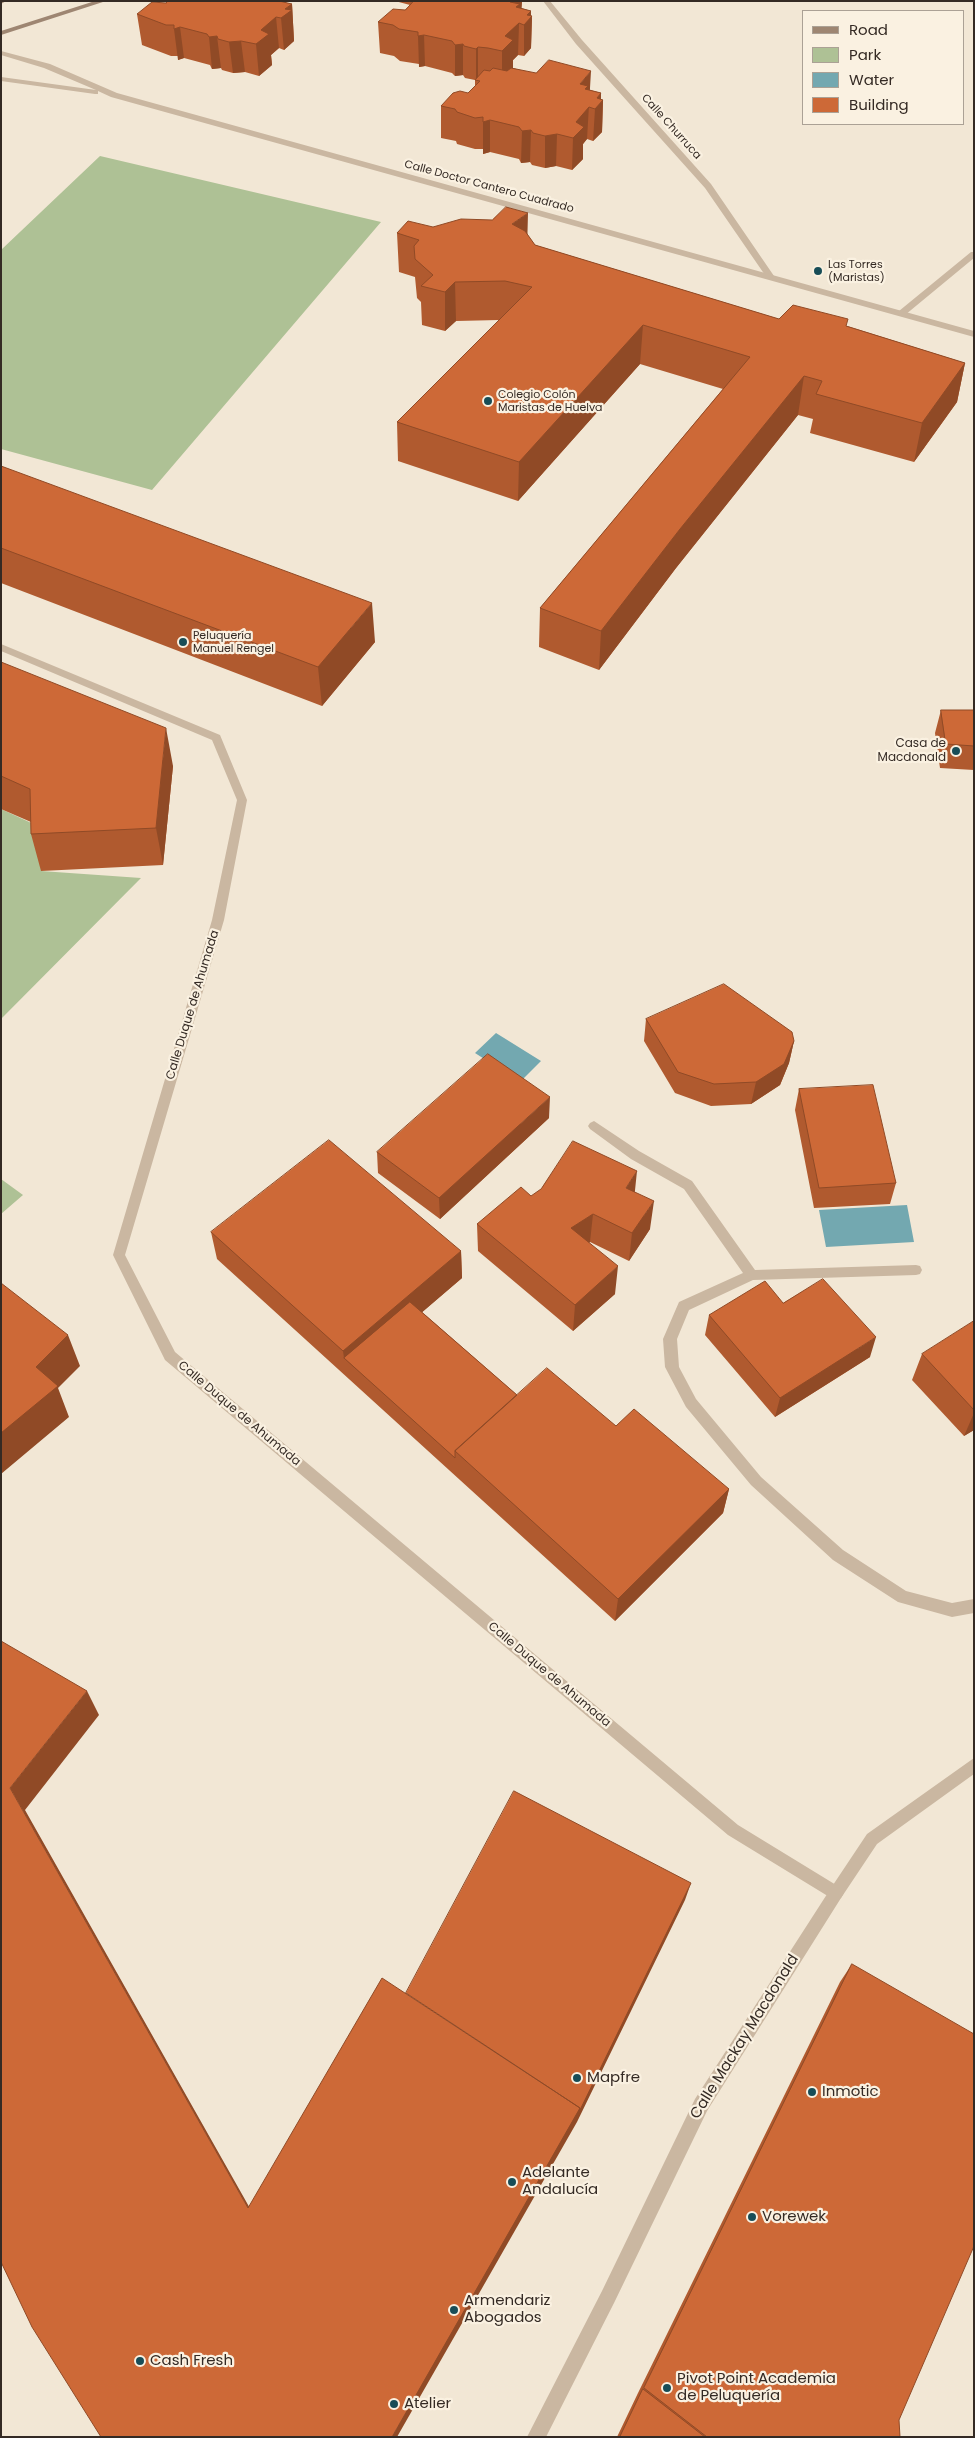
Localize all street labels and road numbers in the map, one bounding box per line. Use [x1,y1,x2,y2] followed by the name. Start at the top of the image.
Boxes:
[638,92,704,162] street label: Calle Churruca
[403,158,575,216] street label: Calle Doctor Cantero Cuadrado
[163,929,223,1081] street label: Calle Duque de Ahumada
[175,1359,303,1469] street label: Calle Duque de Ahumada
[485,1620,613,1730] street label: Calle Duque de Ahumada
[687,1952,803,2122] street label: Calle Mackay Macdonald

